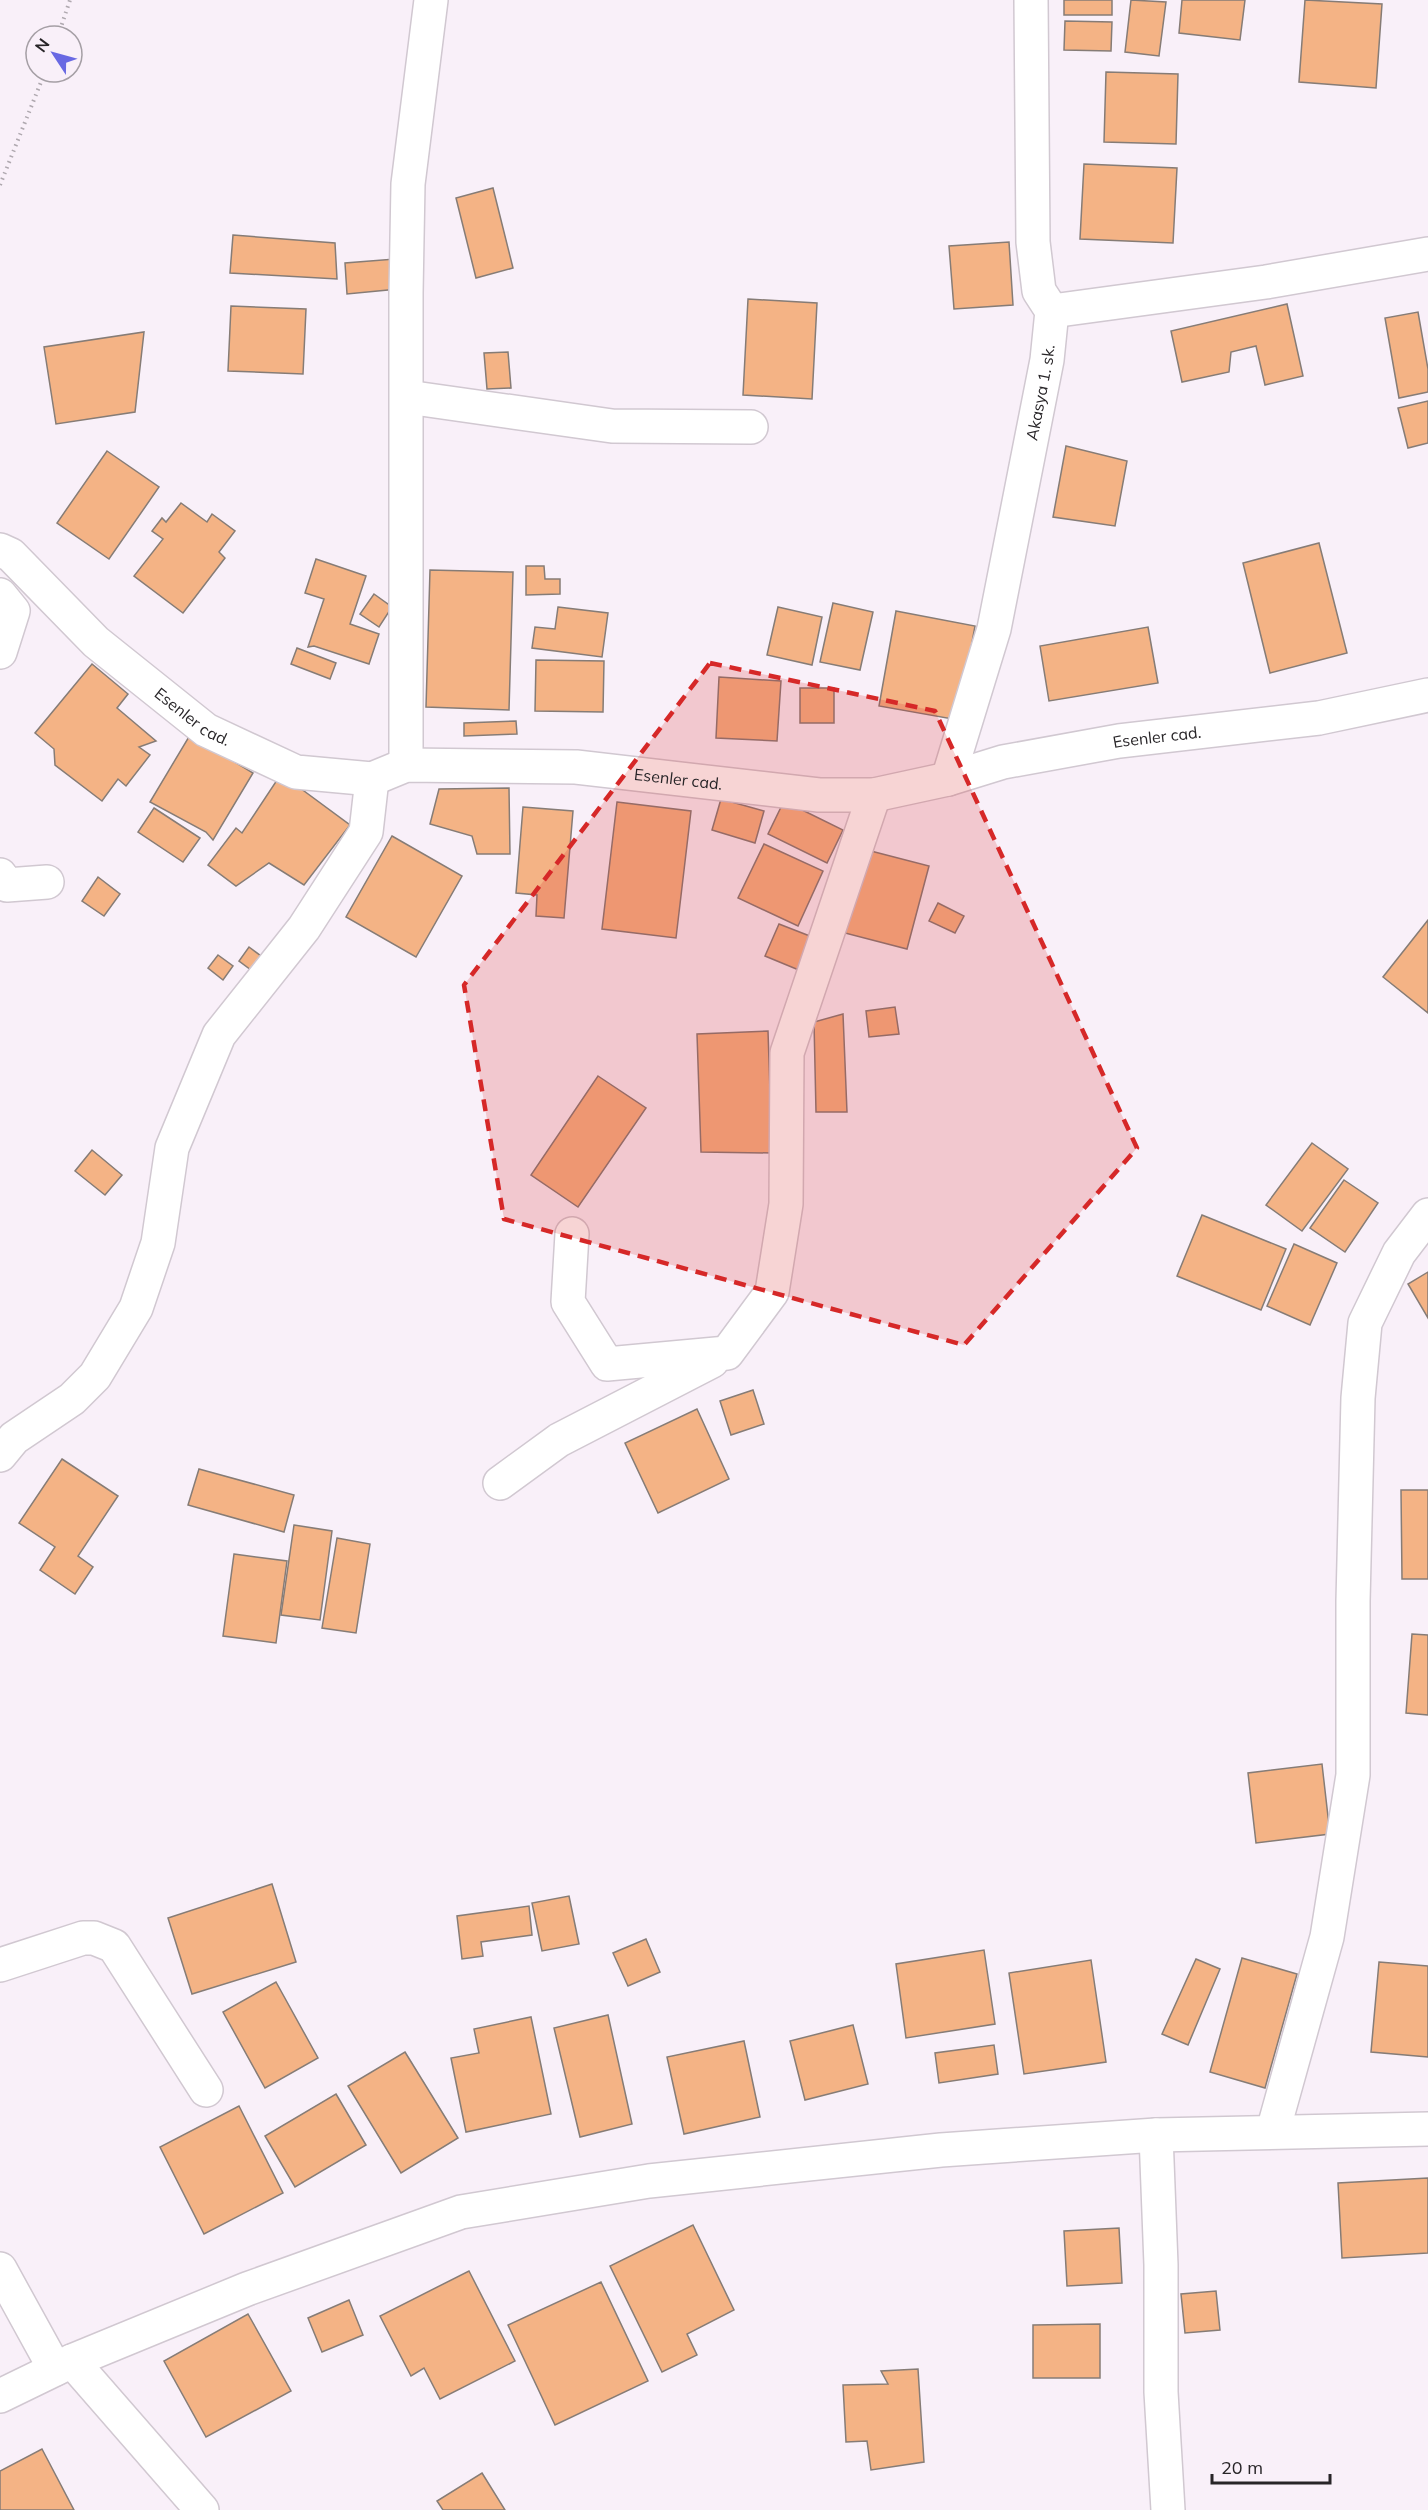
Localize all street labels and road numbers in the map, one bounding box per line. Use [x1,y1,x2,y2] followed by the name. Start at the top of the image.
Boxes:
[1021,344,1059,442] street label: Akasya 1. sk.
[151,683,234,750] street label: Esenler cad.
[1111,722,1202,752] street label: Esenler cad.
[633,764,723,794] street label: Esenler cad.

